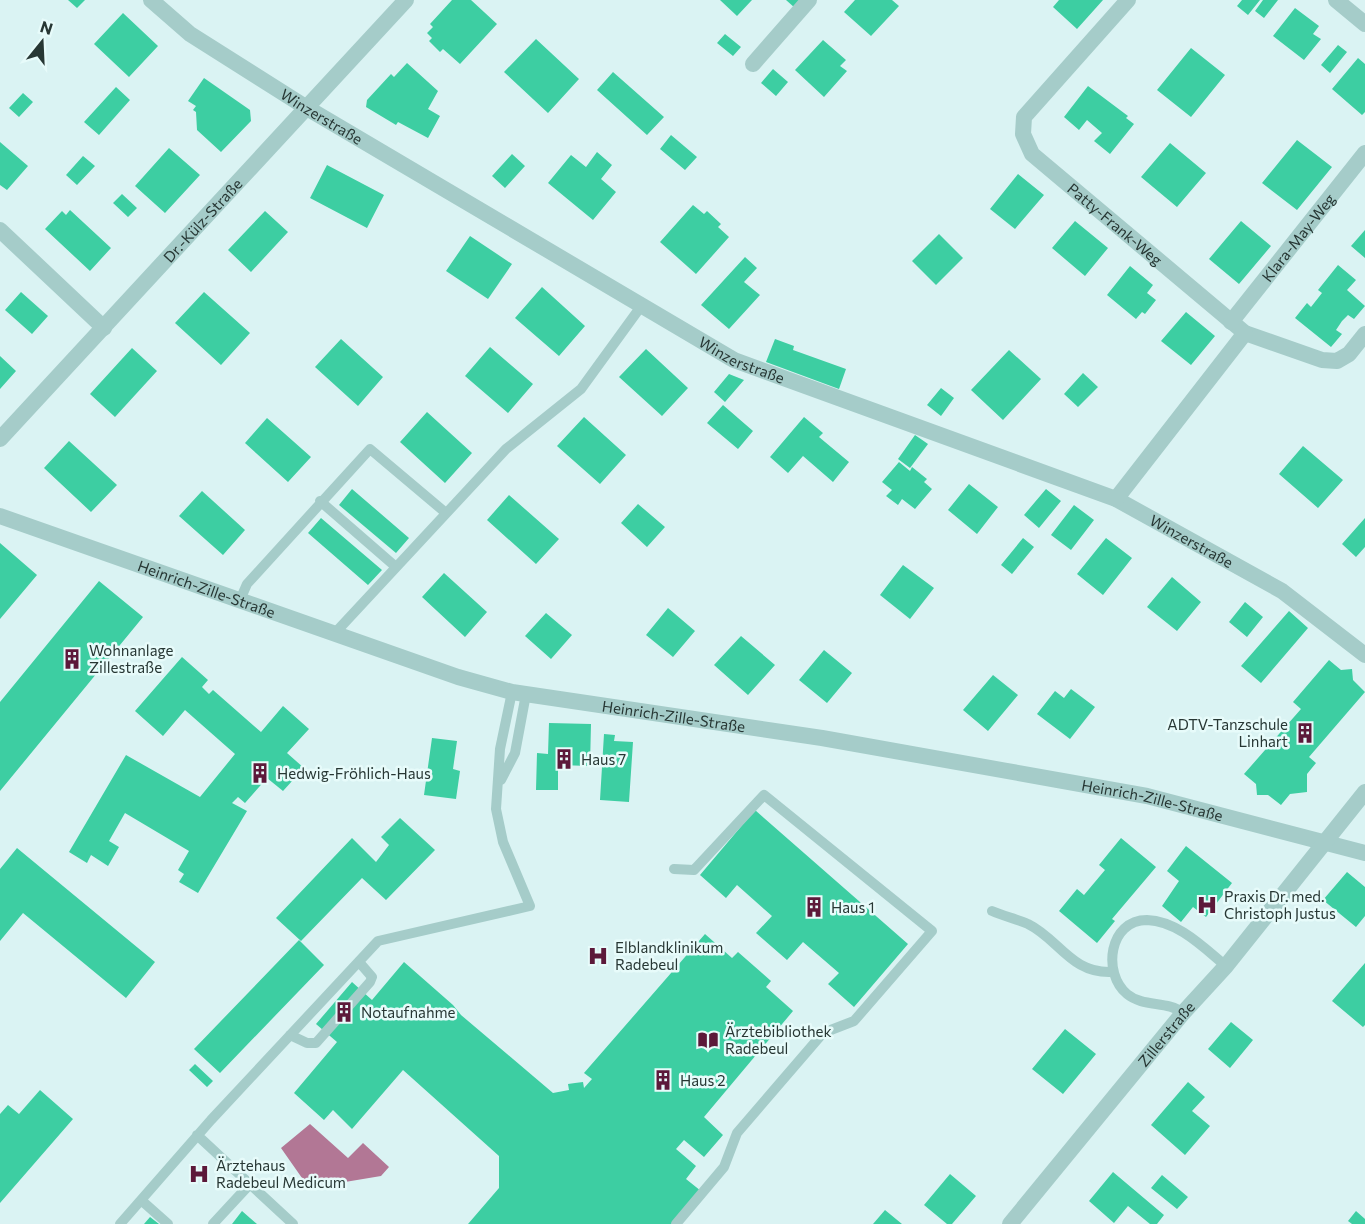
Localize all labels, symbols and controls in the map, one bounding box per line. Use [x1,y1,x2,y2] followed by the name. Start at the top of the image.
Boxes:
[12,12,72,72] north arrow
[38,16,55,38] text: N
[277,85,366,148] street label: Winzerstraße
[159,175,246,266] street label: Dr.-Külz-Straße
[1064,179,1166,269] street label: Patty-Frank-Weg
[1258,190,1338,285] street label: Klara-May-Weg
[696,332,787,387] street label: Winzerstraße
[1147,511,1237,571] street label: Winzerstraße
[135,556,278,621] street label: Heinrich-Zille-Straße
[89,641,173,676] place label: Wohnanlage Zillestraße
[60,647,84,671] building icon: Wohnanlage Zillestraße
[601,696,747,736] street label: Heinrich-Zille-Straße
[1167,715,1288,750] place label: ADTV-Tanzschule Linhart
[1293,721,1317,745] building icon: ADTV-Tanzschule Linhart
[552,747,576,771] building icon: Haus 7
[581,750,626,768] place label: Haus 7
[248,761,272,785] building icon: Hedwig-Fröhlich-Haus
[277,764,431,782] place label: Hedwig-Fröhlich-Haus
[1080,775,1225,825] street label: Heinrich-Zille-Straße
[1224,887,1336,922] place label: Praxis Dr. med. Christoph Justus
[1195,893,1219,917] hospital icon: Praxis Dr. med. Christoph Justus
[802,895,826,919] building icon: Haus 1
[831,898,875,916] place label: Haus 1
[615,938,723,973] place label: Elblandklinikum Radebeul
[586,944,610,968] hospital icon: Elblandklinikum Radebeul
[1134,998,1198,1070] street label: Zillerstraße
[332,1000,356,1024] building icon: Notaufnahme
[361,1003,456,1021] place label: Notaufnahme
[725,1022,832,1057] place label: Ärztebibliothek Radebeul
[696,1028,720,1052] library icon: Ärztebibliothek Radebeul
[651,1068,675,1092] building icon: Haus 2
[680,1071,725,1089] place label: Haus 2
[216,1156,346,1191] place label: Ärztehaus Radebeul Medicum
[187,1162,211,1186] hospital icon: Ärztehaus Radebeul Medicum

